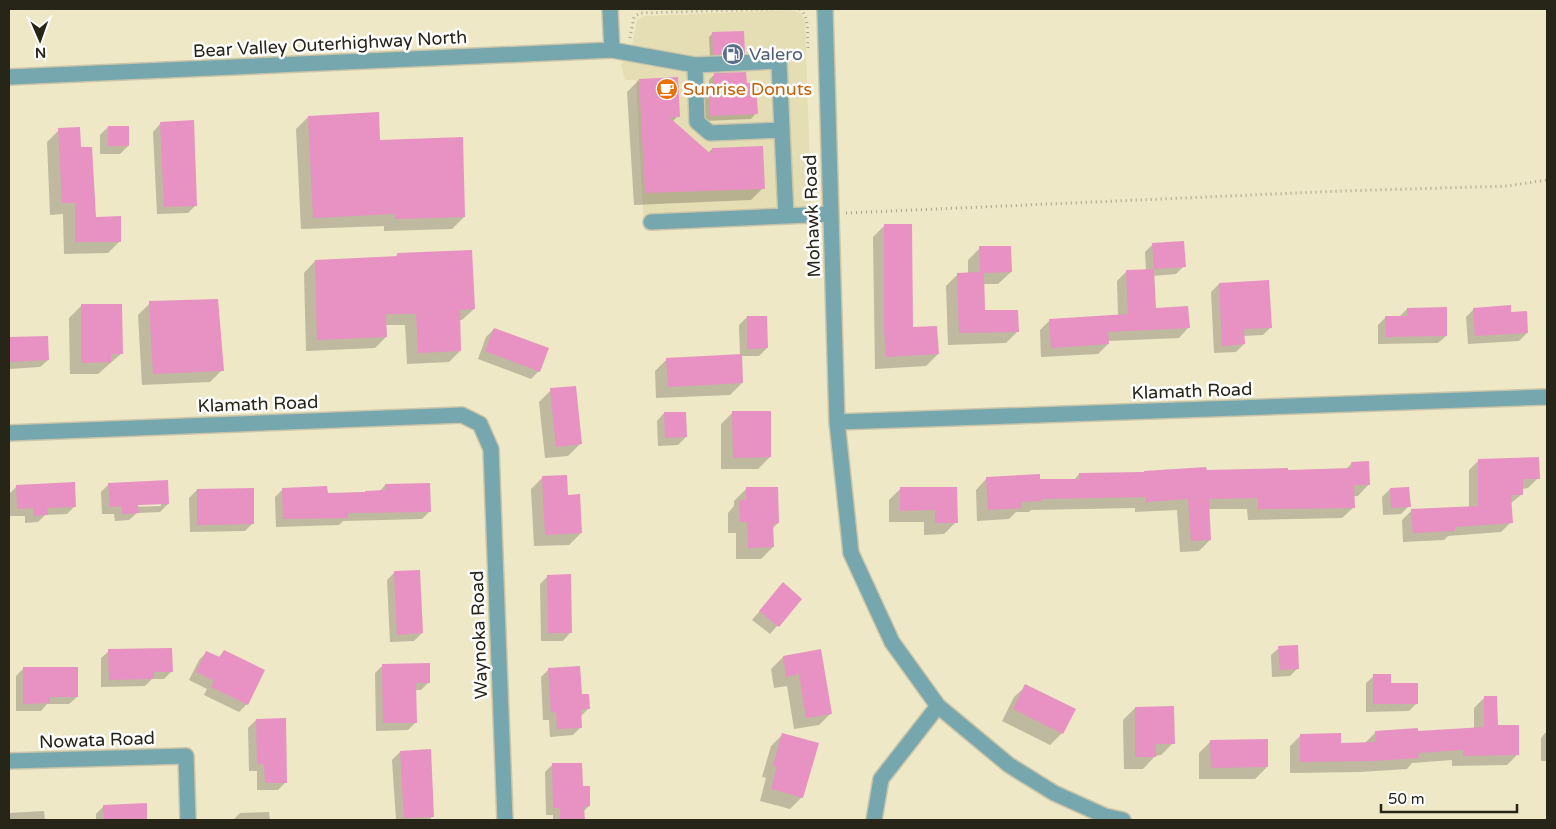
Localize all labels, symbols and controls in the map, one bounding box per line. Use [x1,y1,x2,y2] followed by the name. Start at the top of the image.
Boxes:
[15,15,65,65] north arrow
[192,26,468,62] street label: Bear Valley Outerhighway North
[721,42,745,66] fuel station icon: Valero
[749,43,803,65] place label: Valero
[35,44,46,61] text: N
[655,77,679,101] cafe icon: Sunrise Donuts
[683,78,812,100] place label: Sunrise Donuts
[799,154,825,278] street label: Mohawk Road
[1131,378,1253,404] street label: Klamath Road
[197,391,319,417] street label: Klamath Road
[466,570,492,700] street label: Waynoka Road
[39,727,155,753] street label: Nowata Road
[1381,782,1517,814] scale bar
[1388,790,1425,808] text: 50 m

